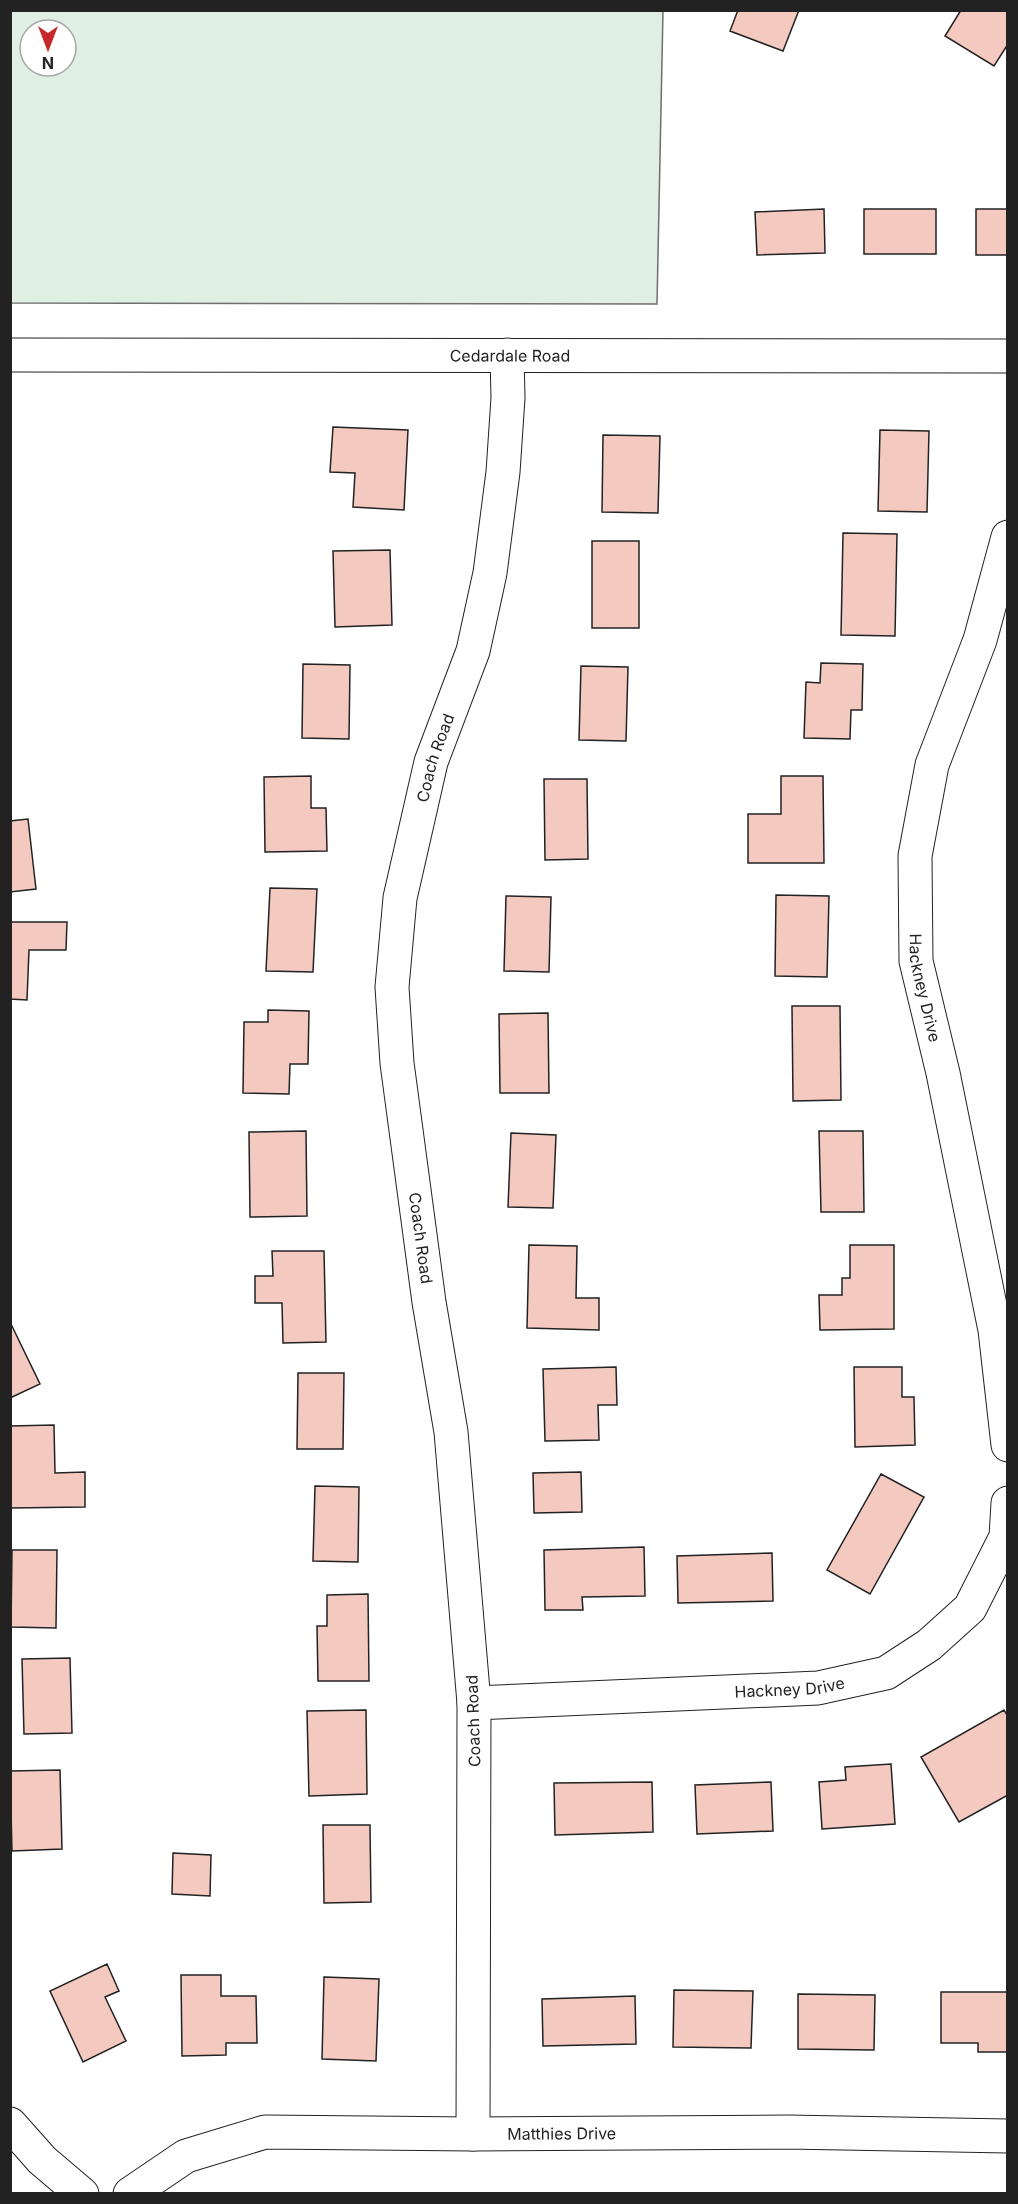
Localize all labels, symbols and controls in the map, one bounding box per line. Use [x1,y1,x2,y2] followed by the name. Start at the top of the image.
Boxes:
[18,18,78,78] north arrow
[42,53,54,73] text: N
[450,345,570,366] street label: Cedardale Road
[412,711,458,804] street label: Coach Road
[906,933,945,1044] street label: Hackney Drive
[405,1191,437,1285] street label: Coach Road
[734,1672,846,1702] street label: Hackney Drive
[461,1675,485,1767] street label: Coach Road
[507,2123,616,2144] street label: Matthies Drive

